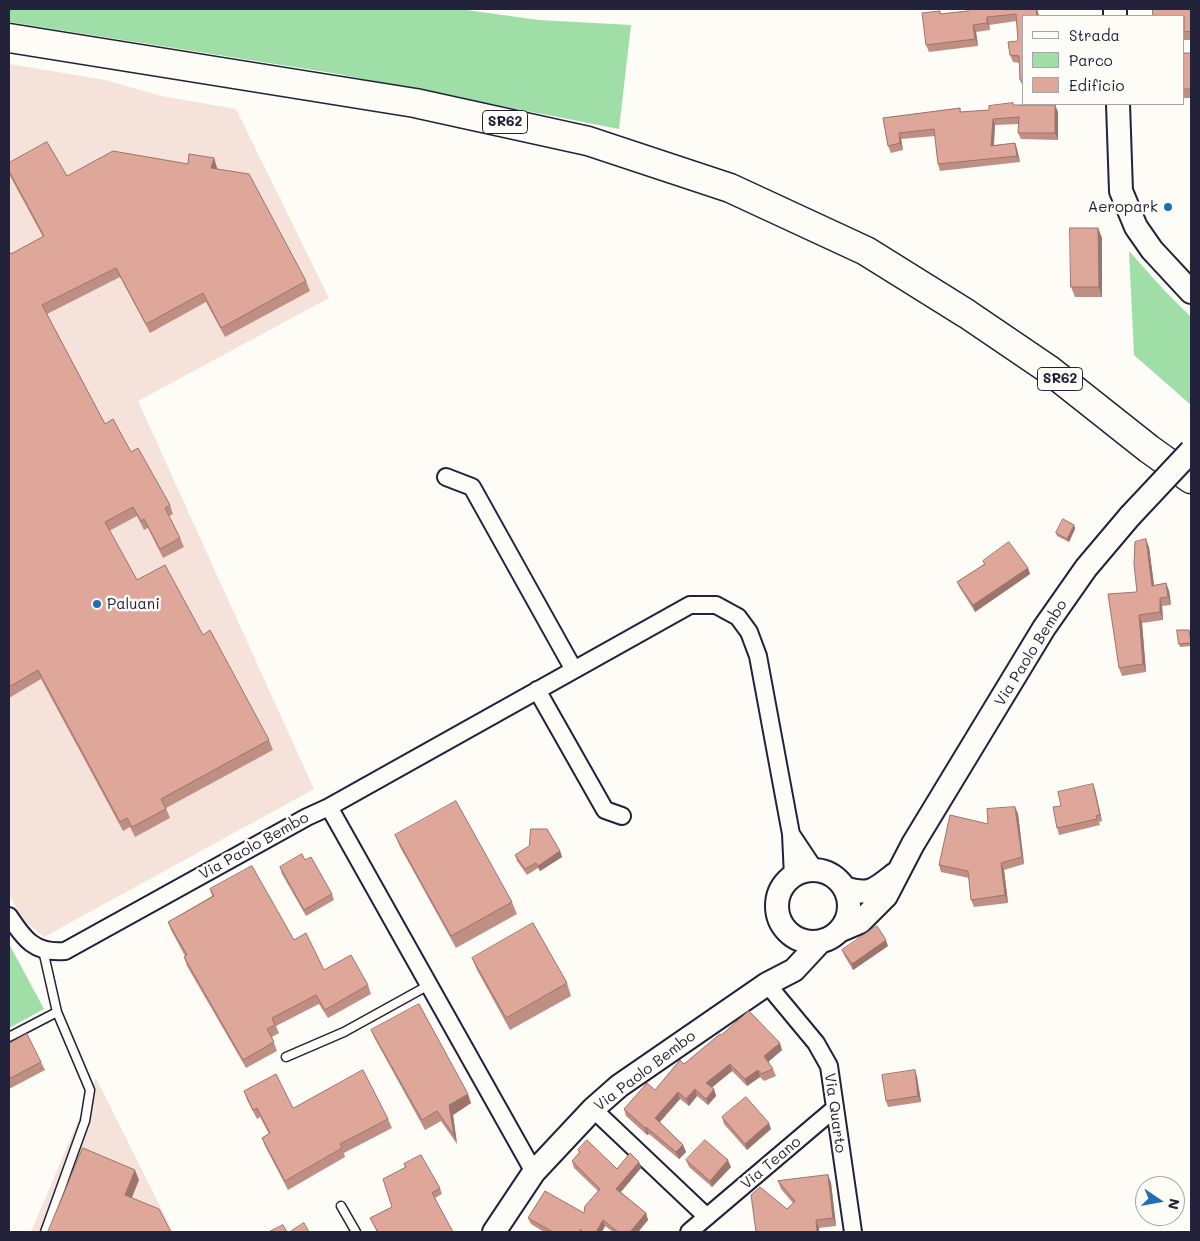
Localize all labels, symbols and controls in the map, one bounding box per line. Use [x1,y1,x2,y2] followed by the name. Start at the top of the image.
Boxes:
[1022,15,1185,105] legend
[1069,25,1120,45] text: Strada
[1069,50,1113,70] text: Parco
[1069,75,1124,95] text: Edificio
[482,110,528,134] road number: SR62
[1088,198,1158,216] place label: Aeropark
[1162,201,1174,213] marker: Aeropark
[1038,368,1082,390] road number: SR62
[107,595,160,613] place label: Paluani
[991,596,1071,710] street label: Via Paolo Bembo
[91,598,103,610] marker: Paluani
[196,808,312,884] street label: Via Paolo Bembo
[591,1027,699,1115] street label: Via Paolo Bembo
[820,1072,850,1154] street label: Via Quarto
[737,1133,805,1193] street label: Via Teano
[1135,1176,1185,1226] north arrow
[1164,1197,1185,1211] text: N

